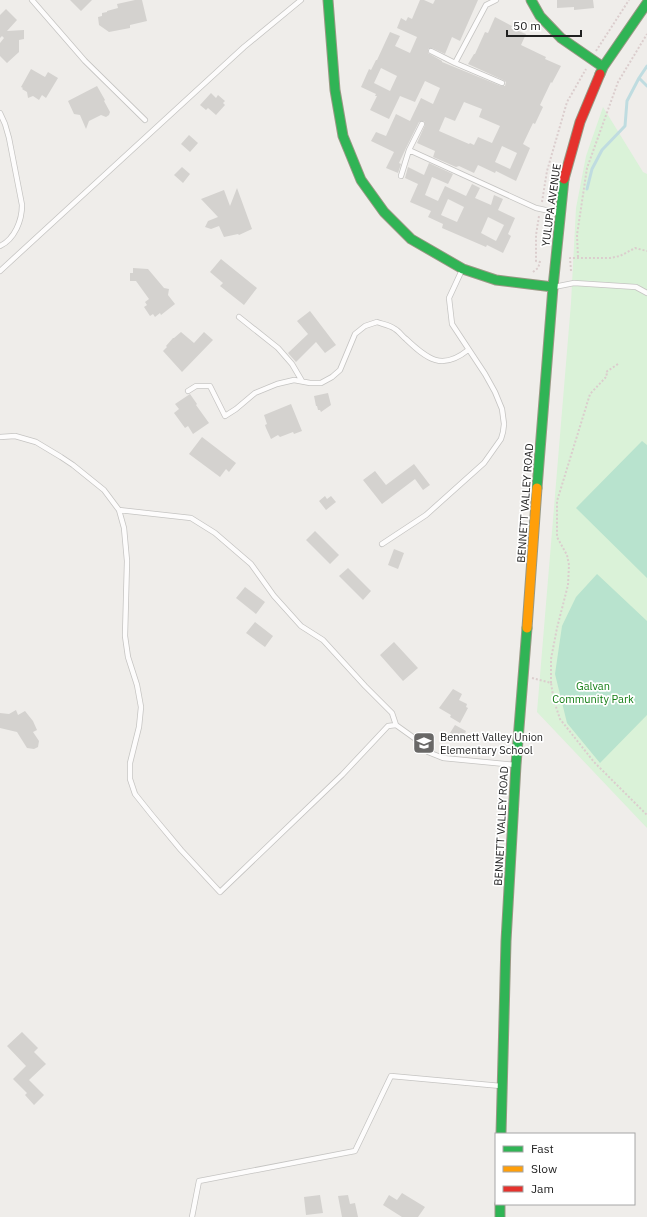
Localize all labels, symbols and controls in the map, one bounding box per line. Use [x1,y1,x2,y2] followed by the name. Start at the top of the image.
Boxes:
[507,12,581,38] scale bar
[513,18,541,33] text: 50 m
[538,163,564,247] street label: YULUPA AVENUE
[514,443,536,563] street label: BENNETT VALLEY ROAD
[552,679,634,706] park label: Galvan Community Park
[411,730,437,756] school or university icon: Bennett Valley Union Elementary School
[440,730,543,757] place label: Bennett Valley Union Elementary School
[491,766,511,886] street label: BENNETT VALLEY ROAD
[495,1133,635,1205] legend
[531,1141,554,1156] text: Fast
[531,1161,557,1176] text: Slow
[531,1181,554,1196] text: Jam

